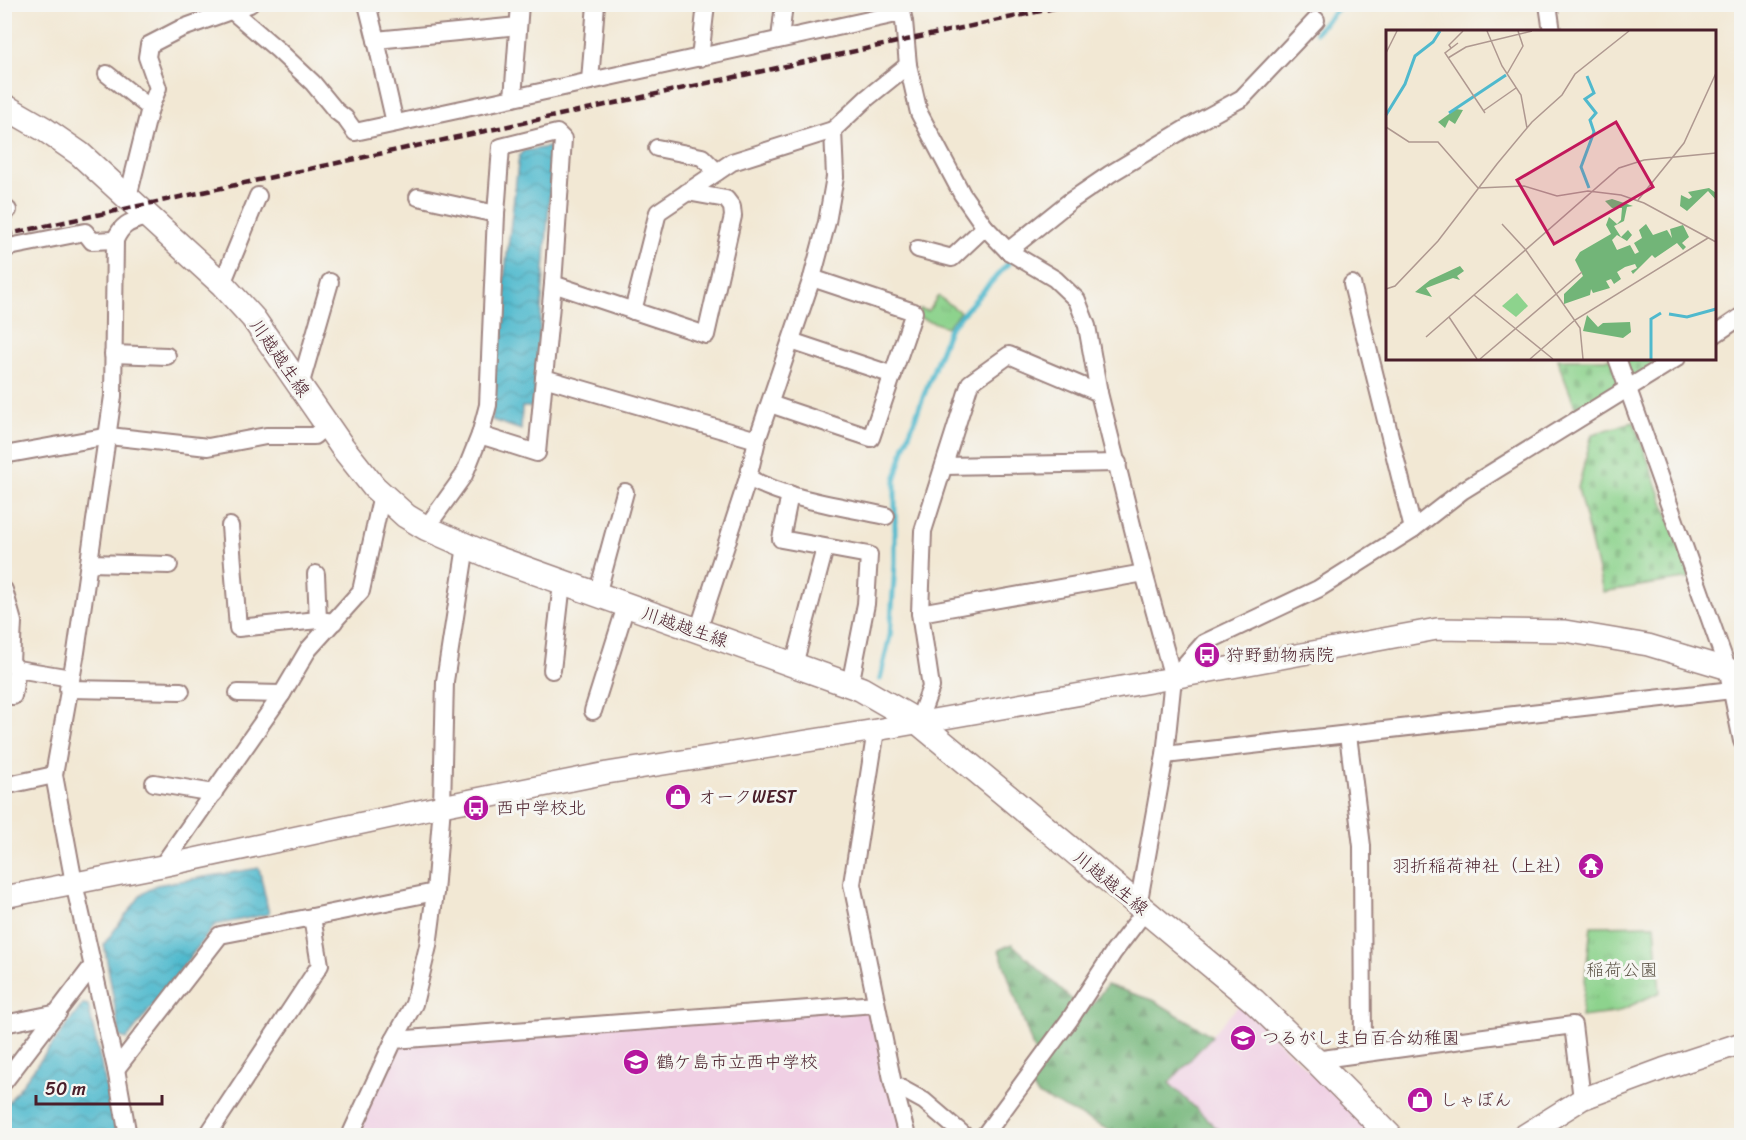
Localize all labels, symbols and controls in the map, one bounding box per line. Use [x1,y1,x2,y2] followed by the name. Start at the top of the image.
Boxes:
[1386,30,1716,360] inset map
[241,312,319,404] street label: 川越越生線
[637,597,733,657] street label: 川越越生線
[1226,639,1334,671] place label: 狩野動物病院
[1192,640,1222,670] bus stop icon: 狩野動物病院
[698,781,797,813] place label: オークWEST
[663,782,693,812] shop icon: オークWEST
[496,792,586,824] place label: 西中学校北
[461,793,491,823] bus stop icon: 西中学校北
[1066,842,1156,924] street label: 川越越生線
[1392,850,1572,882] place label: 羽折稲荷神社（上社）
[1576,851,1606,881] temple icon: 羽折稲荷神社（上社）
[1586,954,1658,986] park label: 稲荷公園
[1262,1022,1460,1054] place label: つるがしま白百合幼稚園
[1228,1023,1258,1053] school or university icon: つるがしま白百合幼稚園
[656,1046,818,1078] place label: 鶴ケ島市立西中学校
[621,1047,651,1077] school or university icon: 鶴ケ島市立西中学校
[36,1068,162,1106] scale bar
[45,1073,86,1105] text: 50 m
[1440,1084,1512,1116] place label: しゃぼん
[1405,1085,1435,1115] shop icon: しゃぼん

